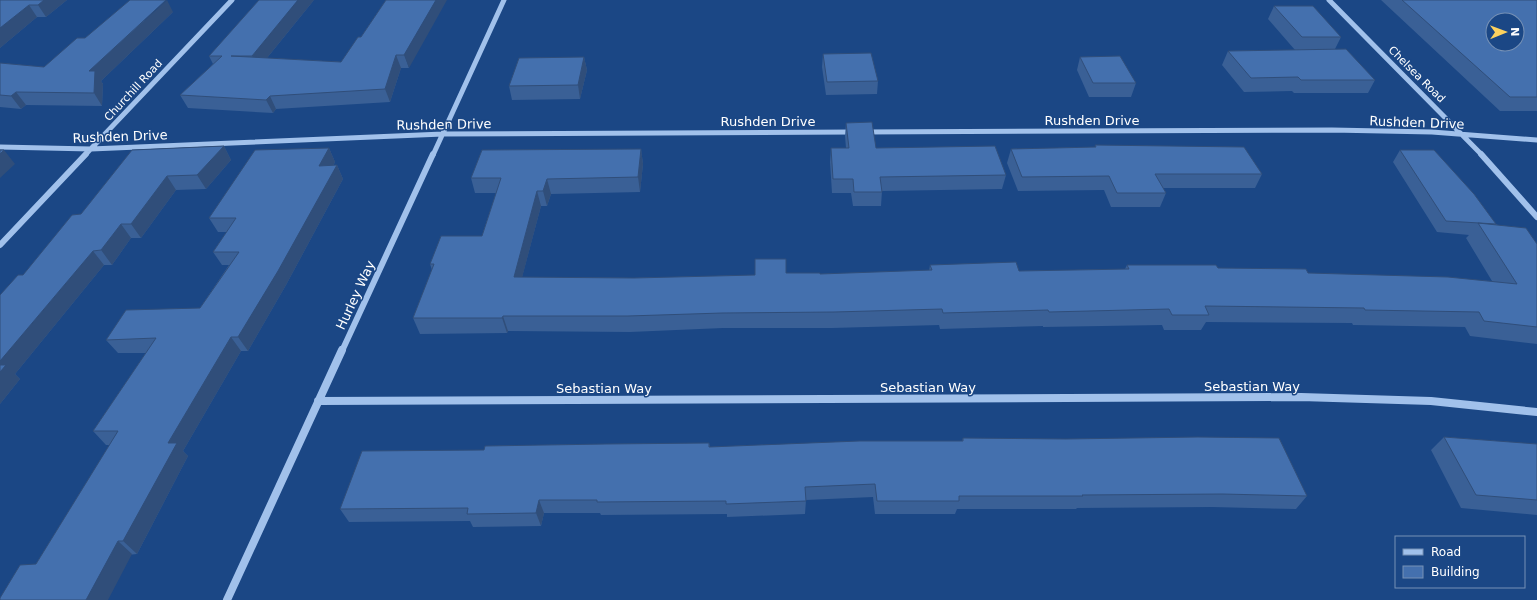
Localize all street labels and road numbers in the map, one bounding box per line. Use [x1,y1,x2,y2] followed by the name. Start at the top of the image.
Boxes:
[1386,43,1448,105] street label: Chelsea Road
[102,57,165,124] street label: Churchill Road
[1045,113,1139,128] street label: Rushden Drive
[1369,113,1465,132] street label: Rushden Drive
[721,114,815,129] street label: Rushden Drive
[396,116,492,133] street label: Rushden Drive
[72,127,168,146] street label: Rushden Drive
[333,258,378,332] street label: Hurley Way
[1204,379,1300,394] street label: Sebastian Way
[880,380,976,395] street label: Sebastian Way
[556,381,652,396] street label: Sebastian Way

